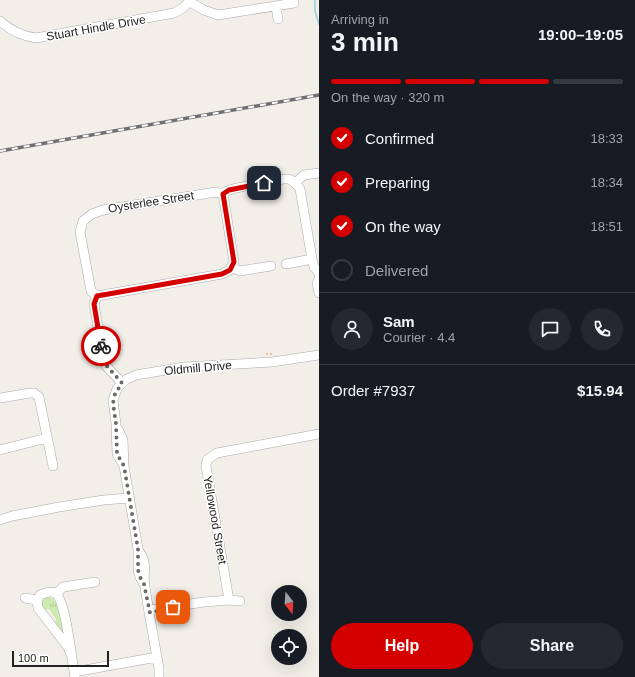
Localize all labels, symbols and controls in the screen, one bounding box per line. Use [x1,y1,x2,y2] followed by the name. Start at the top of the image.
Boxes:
[45,12,147,44] street label: Stuart Hindle Drive
[331,12,389,27] text: Arriving in
[538,26,623,43] text: 19:00–19:05
[331,27,399,57] text: 3 min
[331,90,444,105] text: On the way · 320 m
[331,127,353,149] icon: check
[365,130,434,147] text: Confirmed
[590,131,623,146] text: 18:33
[247,166,281,200] pin
[331,171,353,193] icon: check
[253,172,275,194] icon: home
[365,174,430,191] text: Preparing
[590,175,623,190] text: 18:34
[107,188,196,216] street label: Oysterlee Street
[331,215,353,237] icon: check
[365,218,441,235] text: On the way
[590,219,623,234] text: 18:51
[365,262,428,279] text: Delivered
[331,308,373,350] button: person
[529,308,571,350] button: chat
[581,308,623,350] button: phone
[383,313,415,330] text: Sam
[81,326,121,366] courier
[383,330,455,345] text: Courier · 4.4
[90,335,112,357] icon: bike
[164,358,233,378] street label: Oldmill Drive
[331,382,415,399] text: Order #7937
[577,382,623,399] text: $15.94
[200,475,230,566] street label: Yellowood Street
[271,585,307,621] north arrow
[271,585,307,665] map controls
[156,590,190,624] pin
[162,596,184,618] icon: bag
[331,623,473,669] button: Help
[481,623,623,669] button: Share
[271,629,307,665] button: locate
[12,649,109,668] scale bar
[18,652,49,664] text: 100 m

